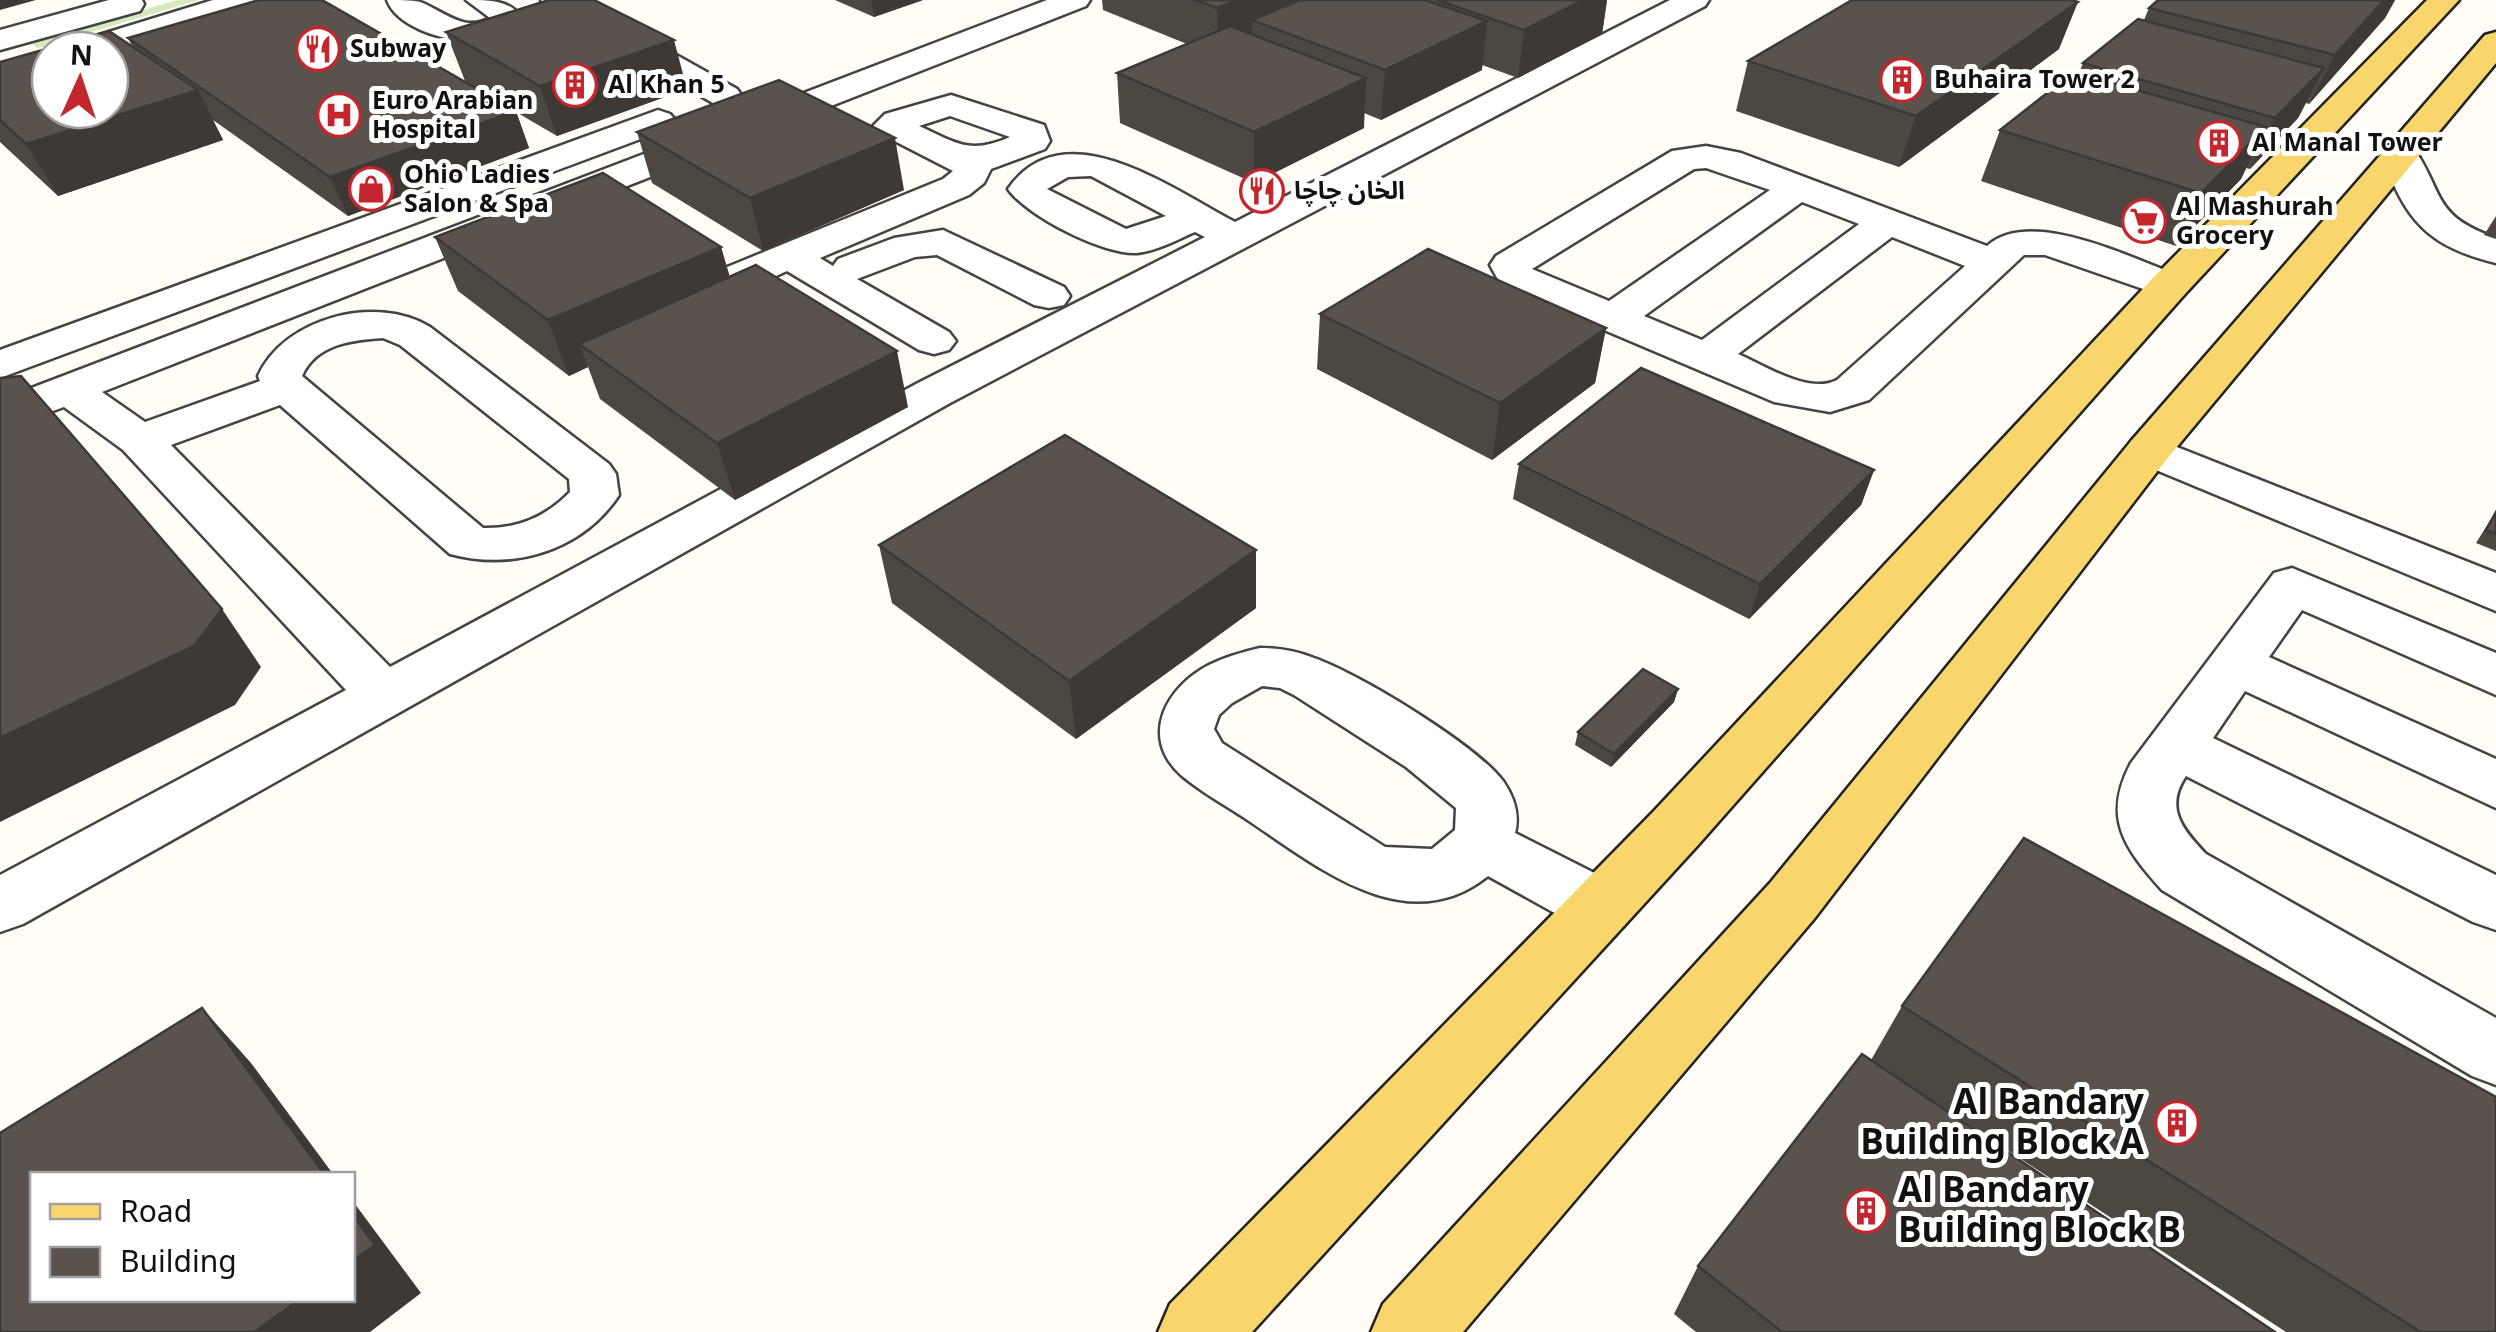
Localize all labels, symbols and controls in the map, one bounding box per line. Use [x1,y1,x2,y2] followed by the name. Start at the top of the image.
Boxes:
[350,23,447,75] place label: Subway
[68,26,94,87] text: N
[295,26,341,72] restaurant icon: Subway
[30,30,130,130] north arrow
[1934,54,2135,106] place label: Buhaira Tower 2
[1879,57,1925,103] building icon: Buhaira Tower 2
[608,59,725,111] place label: Al Khan 5
[552,62,598,108] building icon: Al Khan 5
[372,75,533,156] place label: Euro Arabian Hospital
[316,92,362,138] hospital icon: Euro Arabian Hospital
[2252,117,2443,169] place label: Al Manal Tower
[2196,120,2242,166] building icon: Al Manal Tower
[404,149,550,230] place label: Ohio Ladies Salon & Spa
[1294,165,1405,217] place label: الخان چاچا
[348,166,394,212] shop icon: Ohio Ladies Salon & Spa
[1239,168,1285,214] restaurant icon: الخان چاچا
[2176,181,2334,262] place label: Al Mashurah Grocery
[2121,198,2167,244] supermarket icon: Al Mashurah Grocery
[1860,1066,2145,1180] place label: Al Bandary Building Block A
[2154,1100,2200,1146] building icon: Al Bandary Building Block A
[1898,1154,2181,1268] place label: Al Bandary Building Block B
[30,1172,355,1302] legend
[120,1181,192,1244] text: Road
[1843,1188,1889,1234] building icon: Al Bandary Building Block B
[120,1231,237,1294] text: Building

